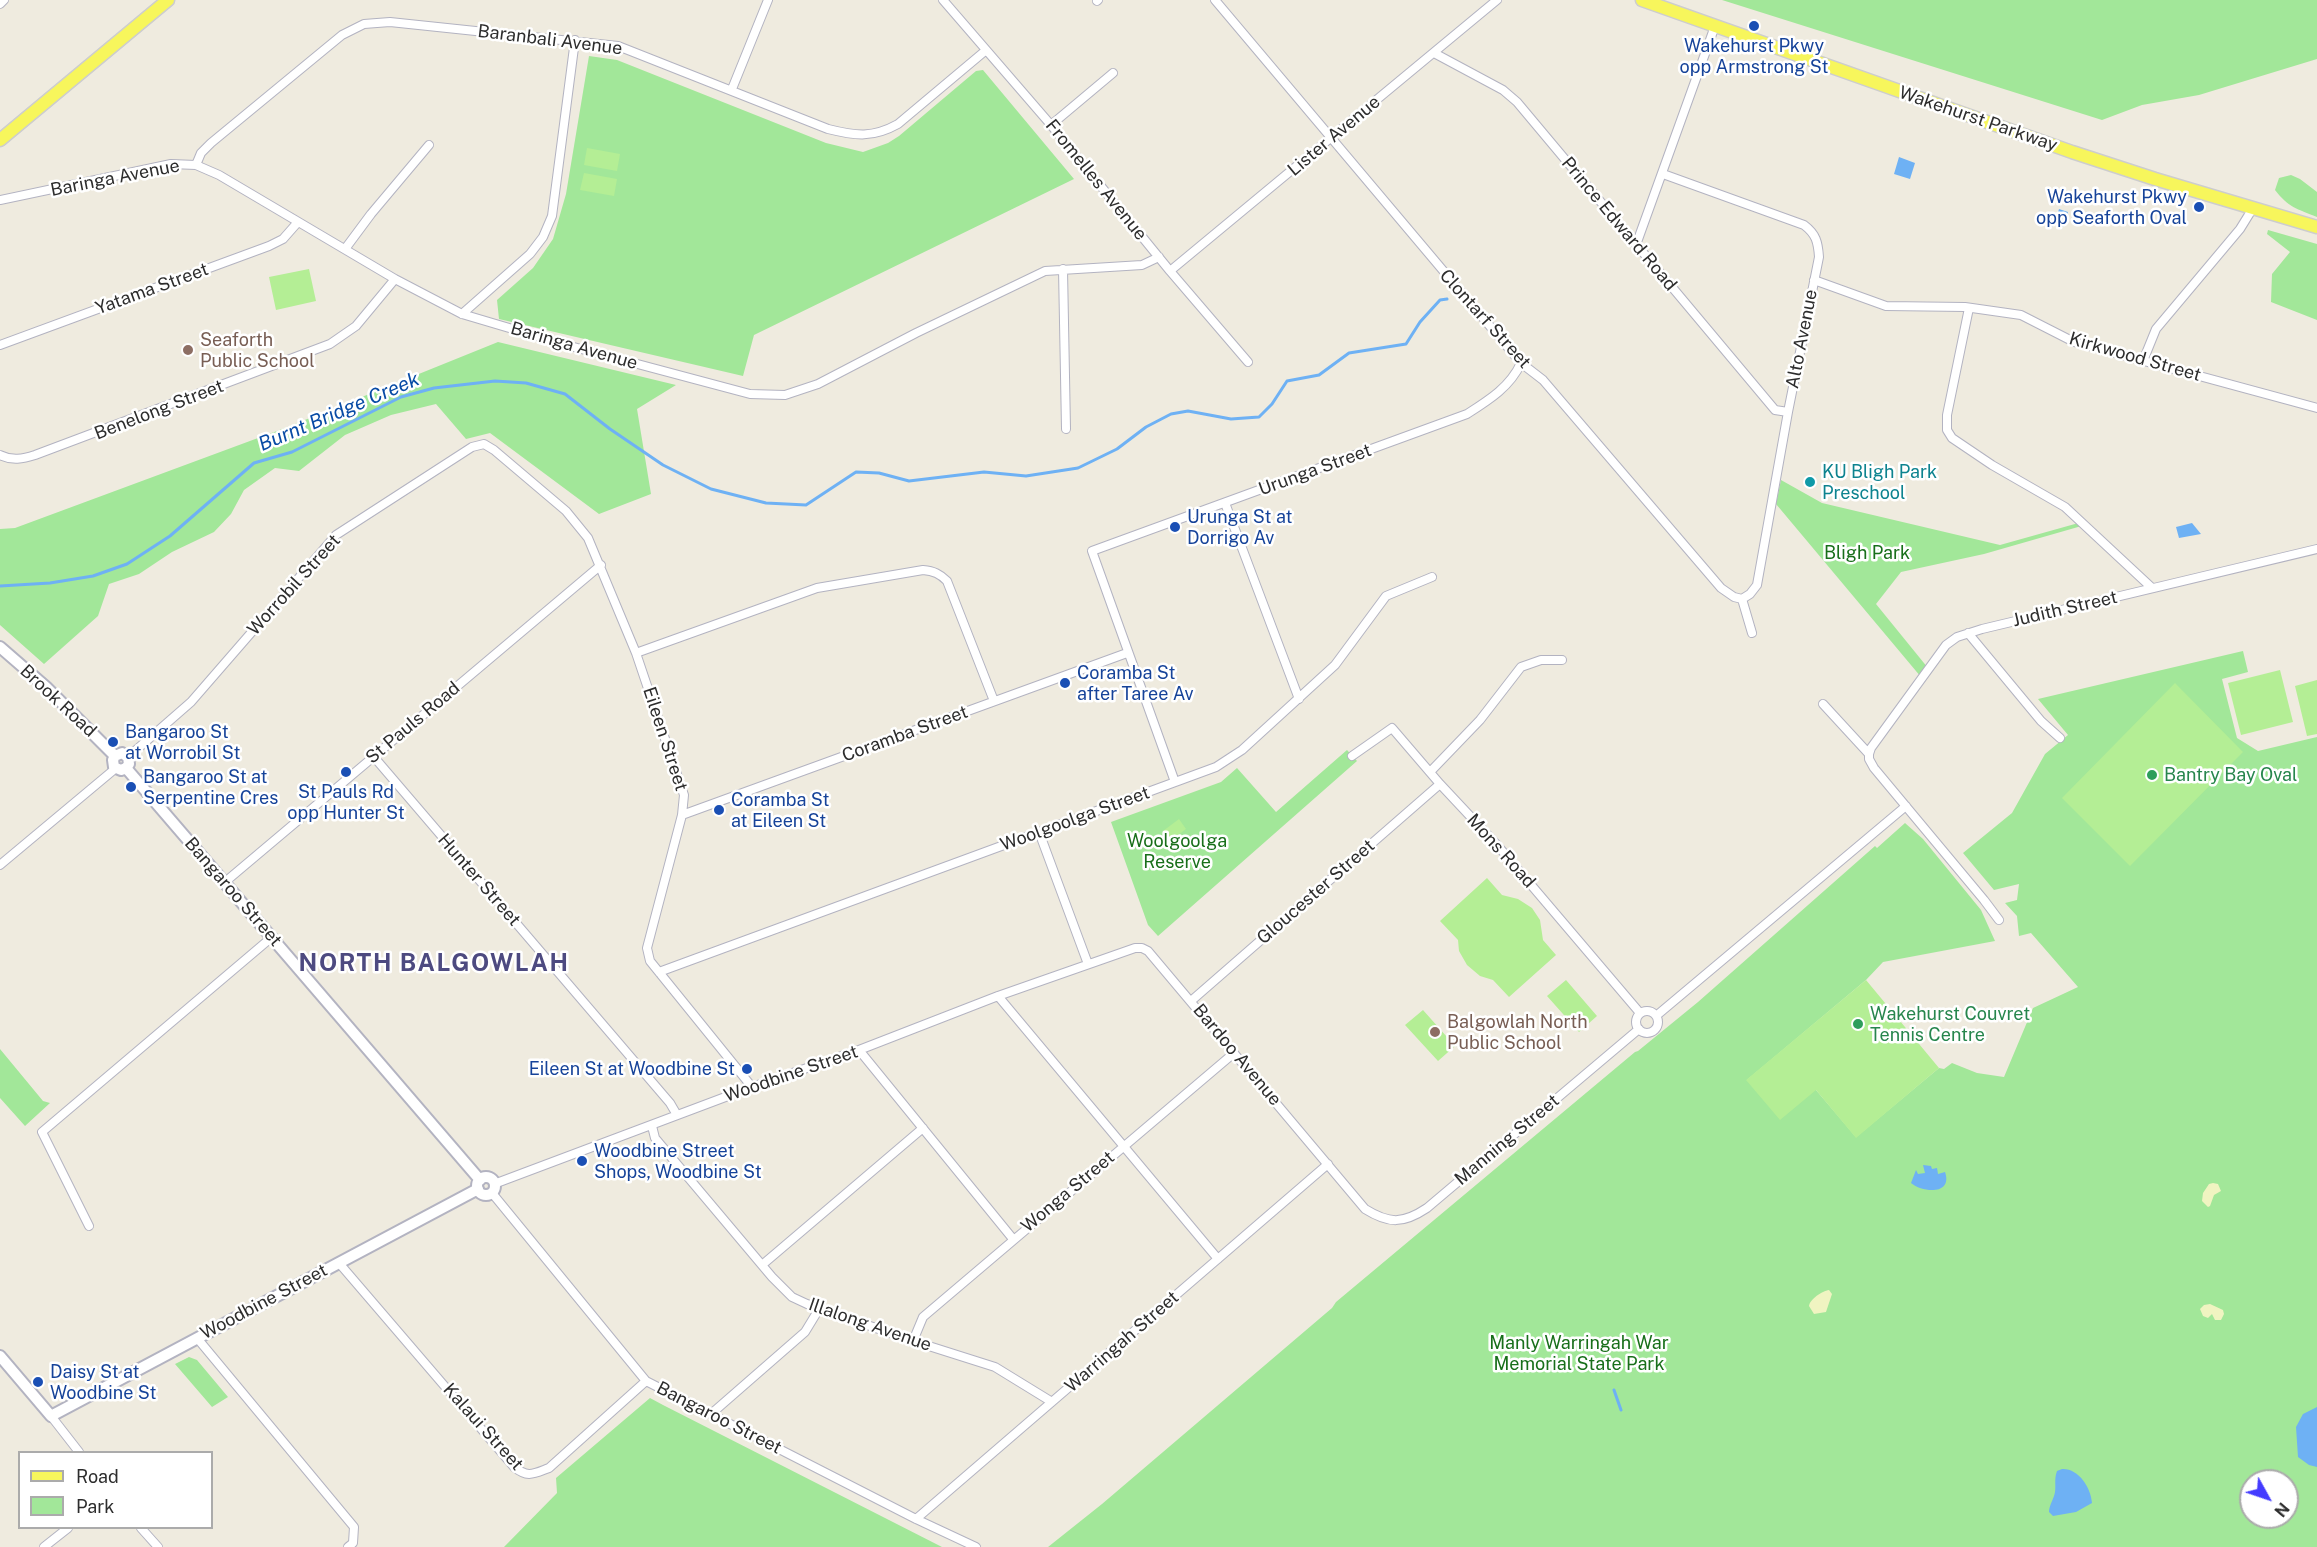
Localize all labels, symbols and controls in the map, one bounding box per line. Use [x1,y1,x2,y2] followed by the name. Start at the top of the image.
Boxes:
[1747,19,1761,33] marker: Wakehurst Pkwy opp Armstrong St
[476,20,624,60] street label: Baranbali Avenue
[1680,35,1828,78] place label: Wakehurst Pkwy opp Armstrong St
[1896,82,2060,156] street label: Wakehurst Parkway
[1283,91,1385,181] street label: Lister Avenue
[1041,115,1151,245] street label: Fromelles Avenue
[1557,153,1681,295] street label: Prince Edward Road
[49,155,181,201] street label: Baringa Avenue
[2036,186,2187,228] place label: Wakehurst Pkwy opp Seaforth Oval
[2192,200,2206,214] marker: Wakehurst Pkwy opp Seaforth Oval
[93,259,211,319] street label: Yatama Street
[1435,265,1535,373] street label: Clontarf Street
[1782,288,1822,390] street label: Alto Avenue
[508,318,640,374] street label: Baringa Avenue
[2067,328,2203,386] street label: Kirkwood Street
[200,329,315,372] place label: Seaforth Public School
[181,343,195,357] marker: Seaforth Public School
[255,367,423,457] water label: Burnt Bridge Creek
[91,375,227,445] street label: Benelong Street
[1256,440,1374,500] street label: Urunga Street
[1822,461,1937,504] place label: KU Bligh Park Preschool
[1803,475,1817,489] marker: KU Bligh Park Preschool
[1187,506,1293,548] place label: Urunga St at Dorrigo Av
[1168,520,1182,534] marker: Urunga St at Dorrigo Av
[243,530,345,640] street label: Worrobil Street
[1824,542,1910,564] park label: Bligh Park
[2010,586,2120,632] street label: Judith Street
[15,660,101,742] street label: Brook Road
[1077,662,1194,704] place label: Coramba St after Taree Av
[1058,676,1072,690] marker: Coramba St after Taree Av
[362,677,464,769] street label: St Pauls Road
[638,684,692,794] street label: Eileen Street
[839,701,971,767] street label: Coramba Street
[125,721,240,764] place label: Bangaroo St at Worrobil St
[106,735,120,749] marker: Bangaroo St at Worrobil St
[2164,764,2298,786] place label: Bantry Bay Oval
[339,765,353,779] marker: St Pauls Rd opp Hunter St
[143,766,278,808] place label: Bangaroo St at Serpentine Cres
[2145,768,2159,782] marker: Bantry Bay Oval
[124,780,138,794] marker: Bangaroo St at Serpentine Cres
[287,781,405,824] place label: St Pauls Rd opp Hunter St
[997,782,1153,856] street label: Woolgoolga Street
[731,789,829,832] place label: Coramba St at Eileen St
[712,803,726,817] marker: Coramba St at Eileen St
[1462,809,1540,893] street label: Mons Road
[433,829,525,931] street label: Hunter Street
[1127,830,1227,872] park label: Woolgoolga Reserve
[180,833,286,951] street label: Bangaroo Street
[1253,835,1379,949] street label: Gloucester Street
[299,950,569,978] district label: NORTH BALGOWLAH
[1188,1000,1286,1110] street label: Bardoo Avenue
[1870,1003,2030,1046] place label: Wakehurst Couvret Tennis Centre
[1447,1011,1588,1054] place label: Balgowlah North Public School
[1851,1017,1865,1031] marker: Wakehurst Couvret Tennis Centre
[1428,1025,1442,1039] marker: Balgowlah North Public School
[721,1041,861,1107] street label: Woodbine Street
[529,1058,735,1080] place label: Eileen St at Woodbine St
[740,1062,754,1076] marker: Eileen St at Woodbine St
[1450,1090,1564,1190] street label: Manning Street
[594,1140,762,1182] place label: Woodbine Street Shops, Woodbine St
[1017,1147,1119,1237] street label: Wonga Street
[575,1154,589,1168] marker: Woodbine Street Shops, Woodbine St
[197,1260,331,1344] street label: Woodbine Street
[1061,1287,1183,1397] street label: Warringah Street
[806,1294,934,1356] street label: Illalong Avenue
[1489,1332,1669,1374] park label: Manly Warringah War Memorial State Park
[50,1361,157,1404] place label: Daisy St at Woodbine St
[31,1375,45,1389] marker: Daisy St at Woodbine St
[653,1377,785,1459] street label: Bangaroo Street
[438,1379,528,1475] street label: Kalaui Street
[18,1451,213,1529] legend
[76,1466,119,1487] text: Road
[2239,1469,2299,1529] north arrow
[76,1496,114,1517] text: Park
[2270,1499,2293,1521] text: N

